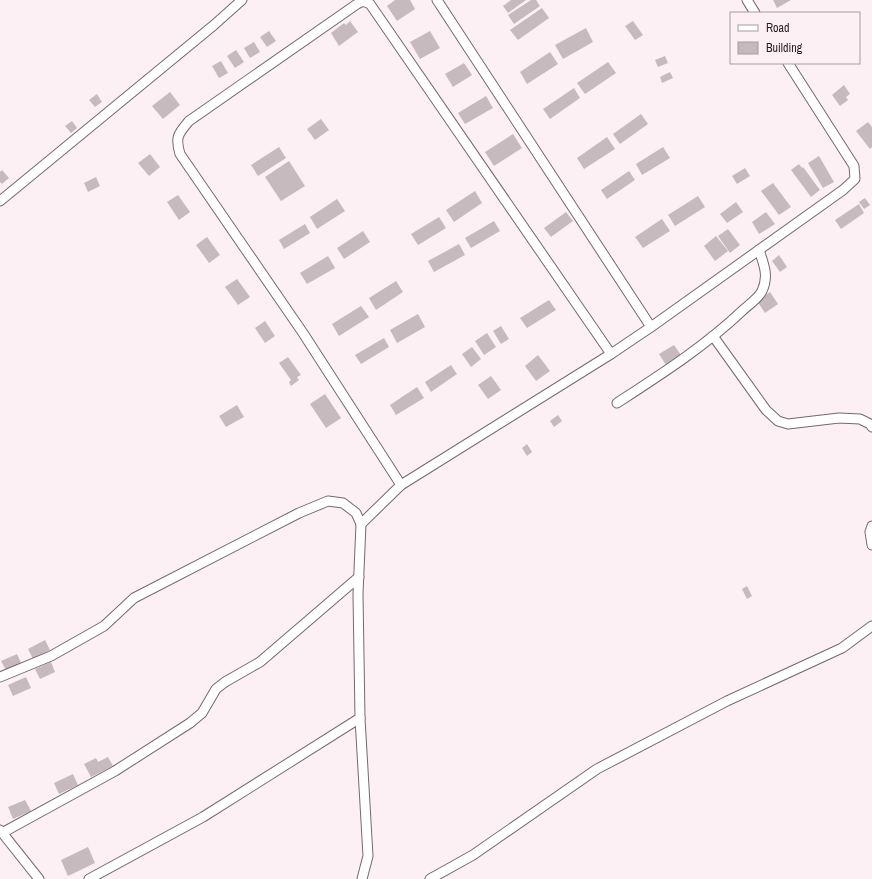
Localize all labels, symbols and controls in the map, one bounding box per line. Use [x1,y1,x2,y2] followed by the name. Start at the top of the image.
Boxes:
[730,12,860,64] legend
[766,20,790,36] text: Road
[766,40,803,56] text: Building

